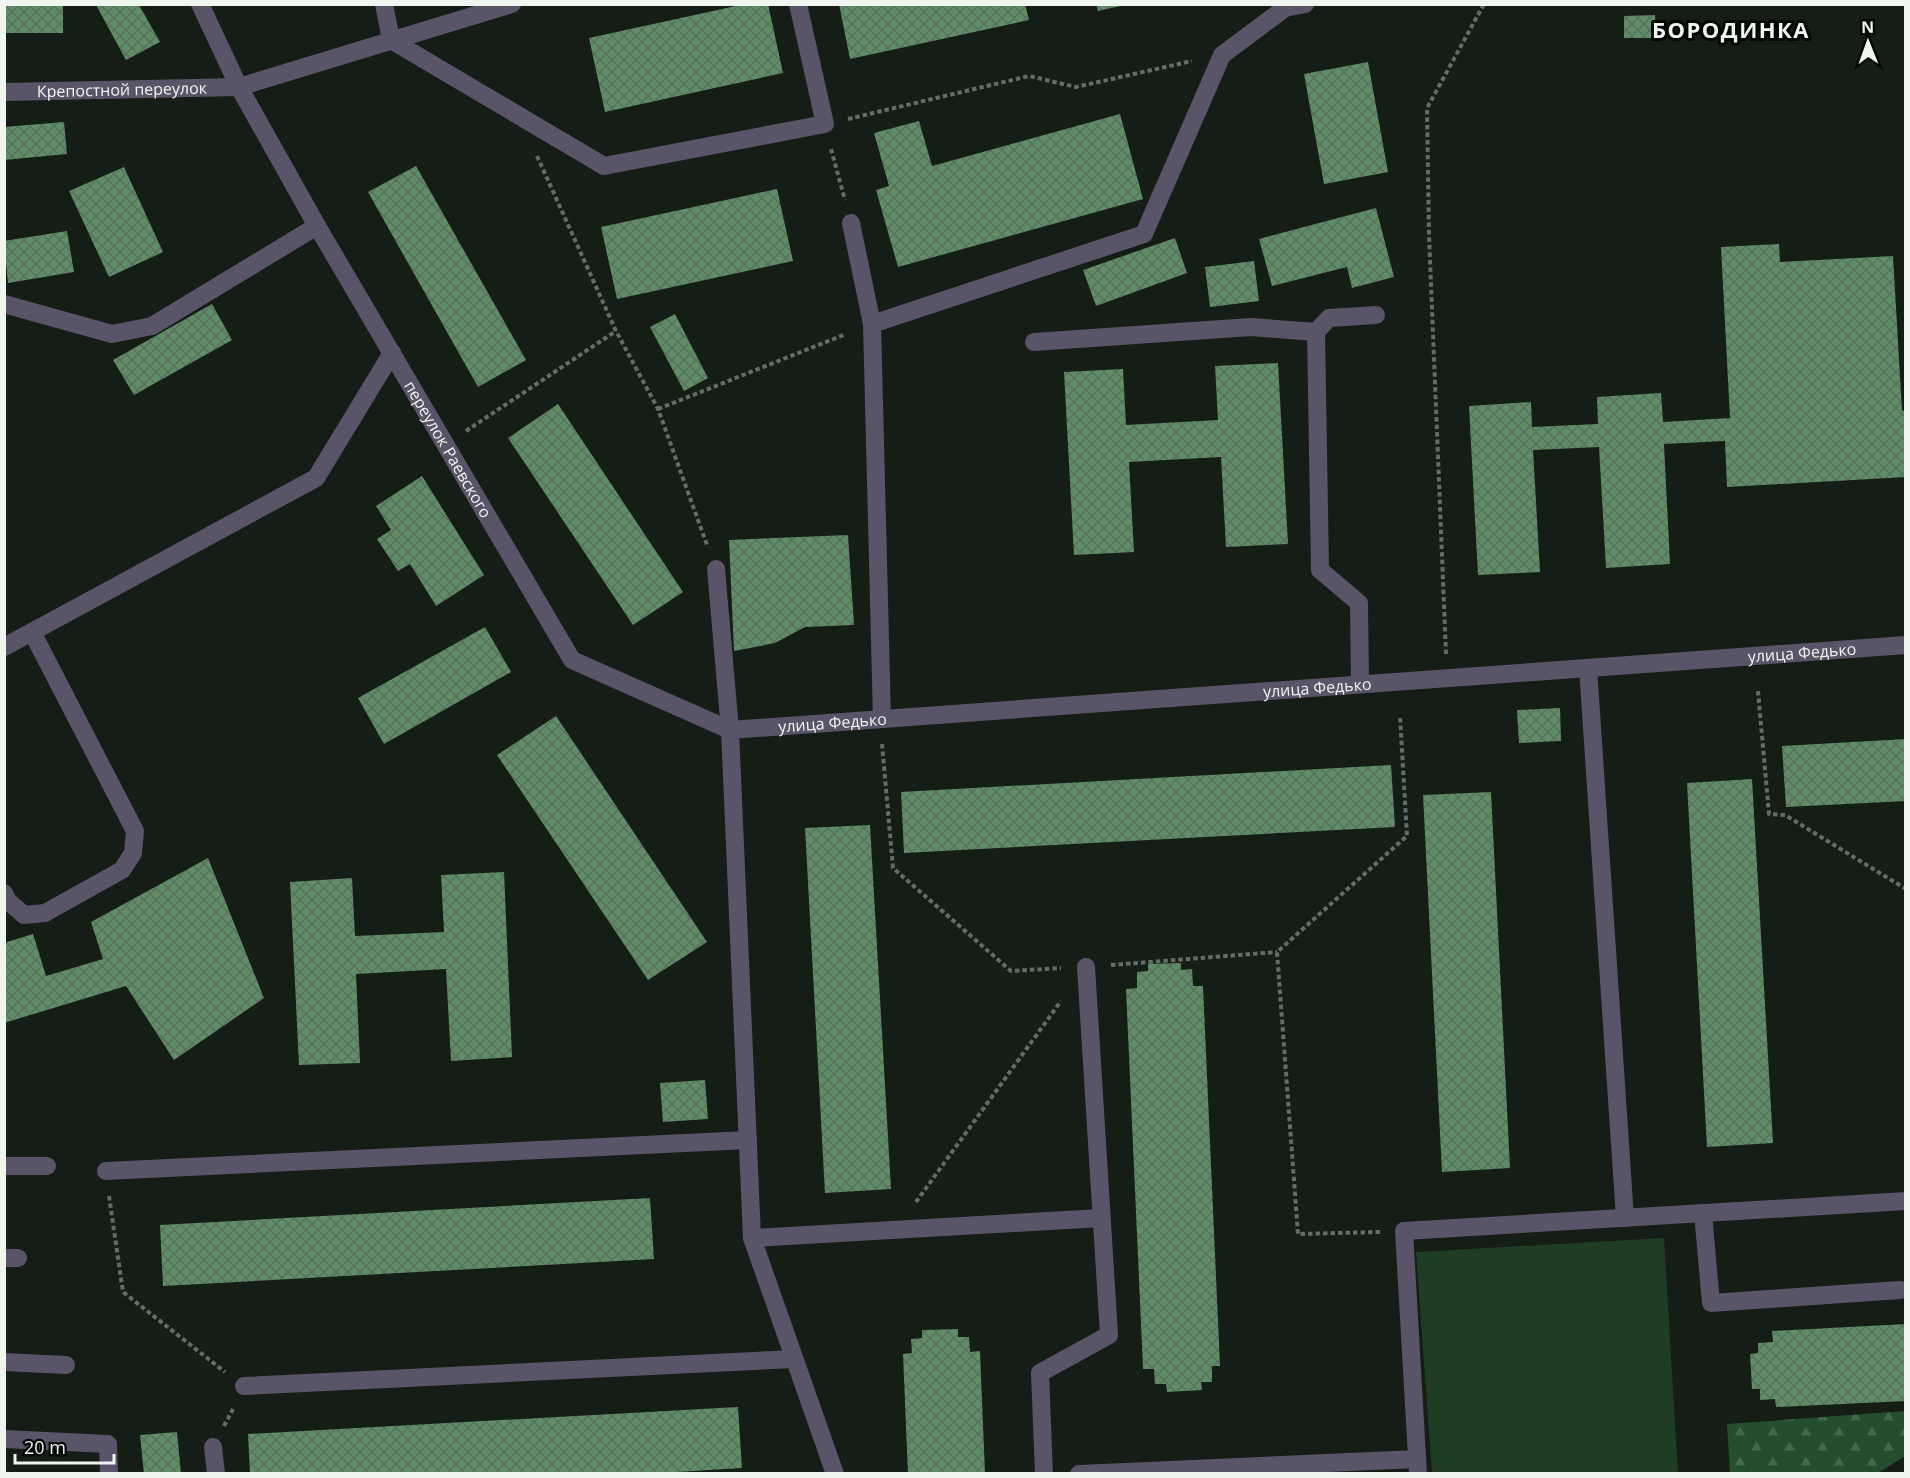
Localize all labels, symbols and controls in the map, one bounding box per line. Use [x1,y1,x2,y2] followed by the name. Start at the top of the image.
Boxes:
[1838,12,1898,72] north arrow
[1652,14,1810,44] district label: БОРОДИНКА
[1861,16,1874,38] text: N
[37,77,208,102] street label: Крепостной переулок
[399,377,497,522] street label: переулок Раевского
[1747,638,1857,667] street label: улица Федько
[1262,673,1372,702] street label: улица Федько
[777,708,887,737] street label: улица Федько
[15,1427,114,1465] scale bar
[24,1435,66,1459] text: 20 m

